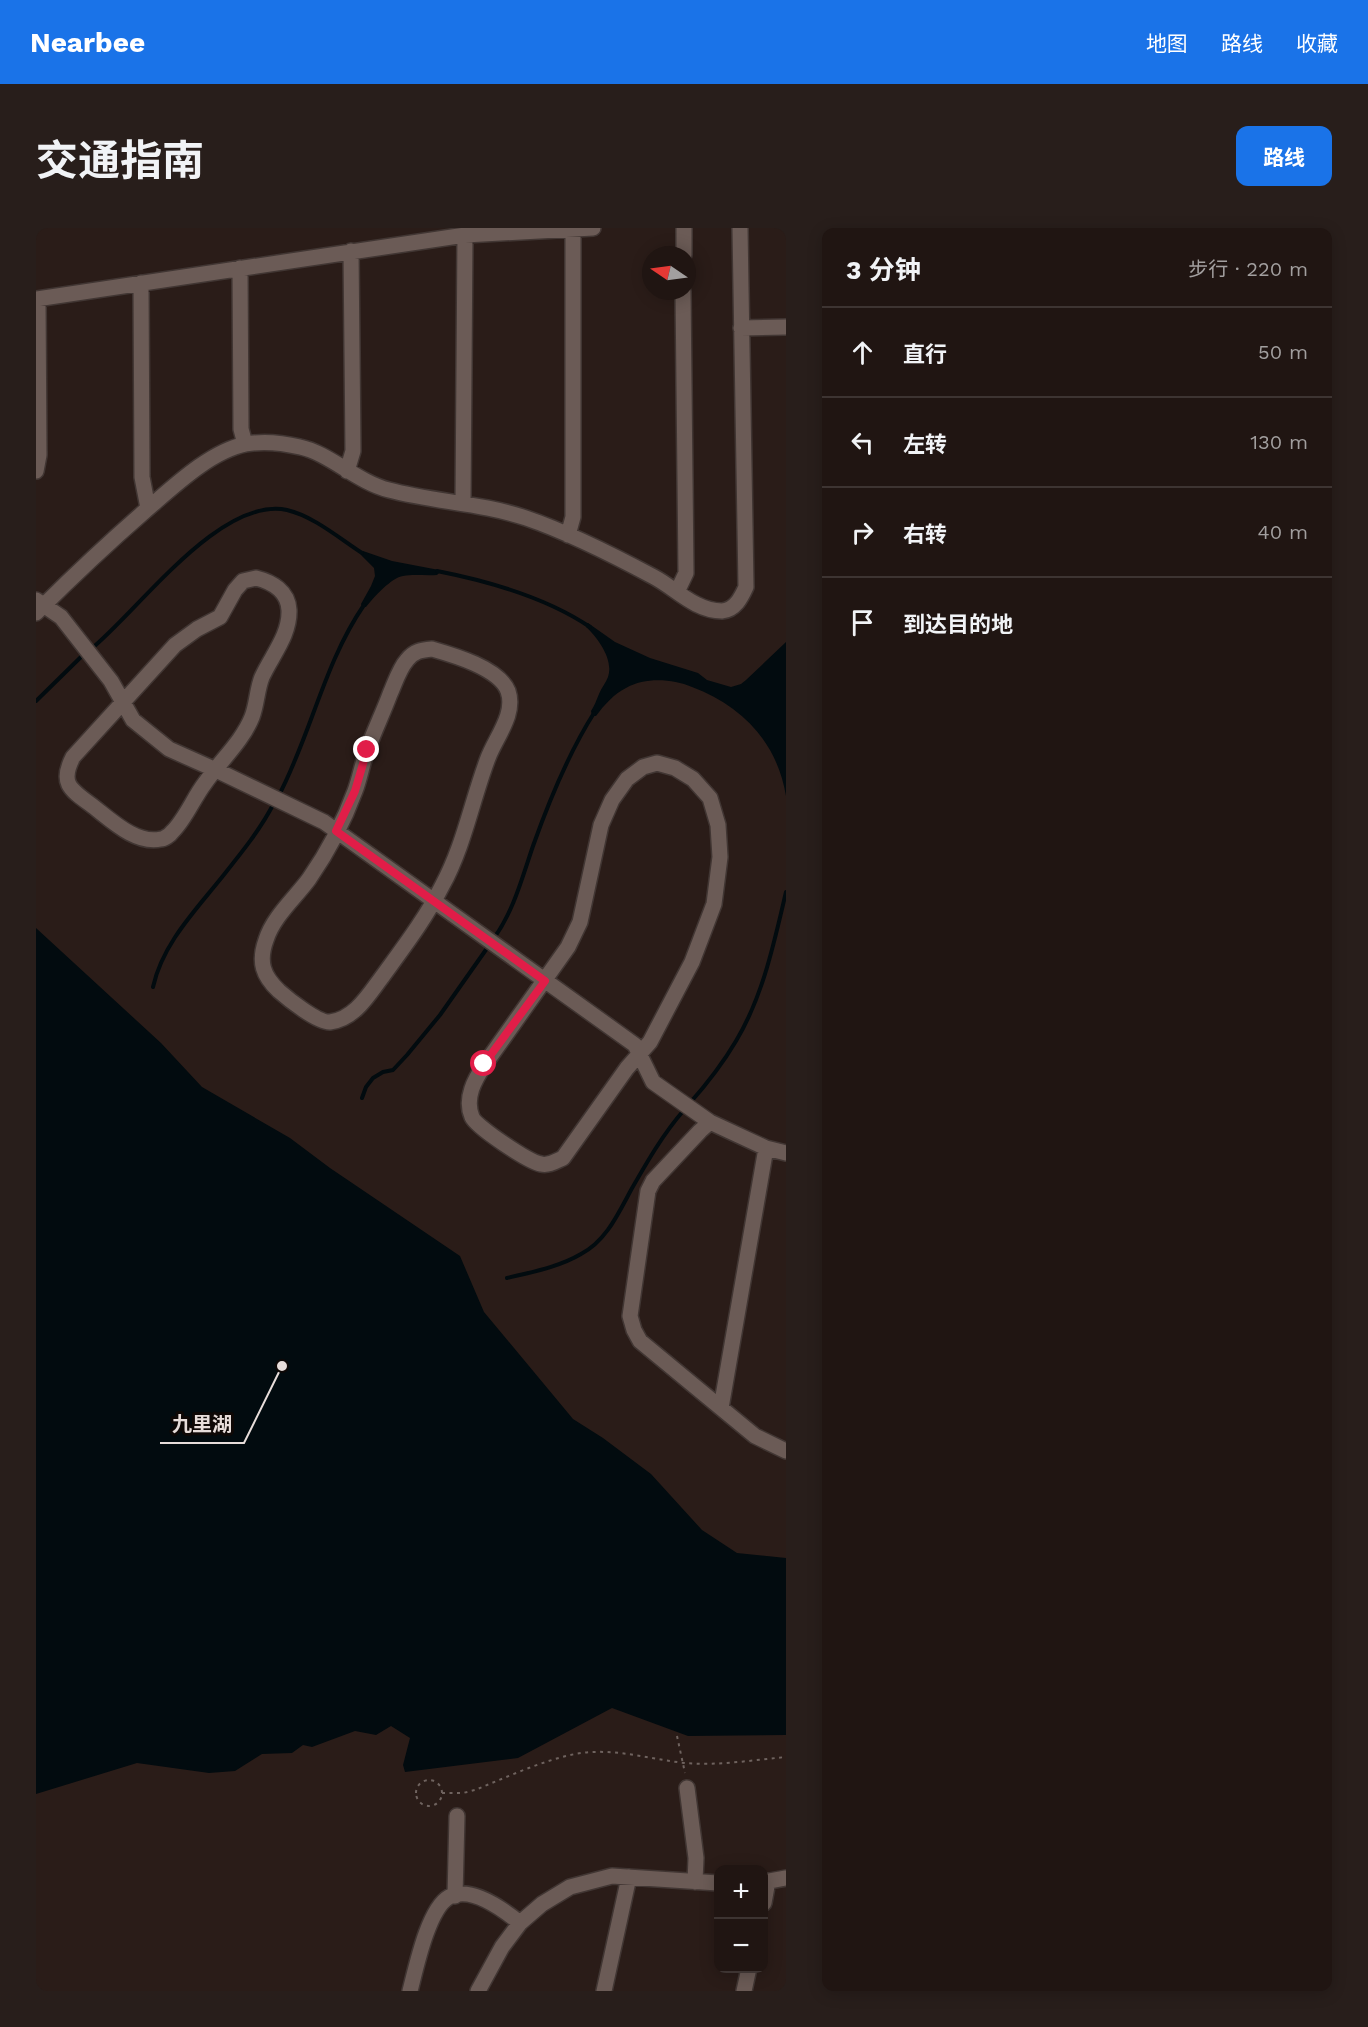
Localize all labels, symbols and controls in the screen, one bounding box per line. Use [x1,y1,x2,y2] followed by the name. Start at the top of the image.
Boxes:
[30,26,145,59] text: Nearbee
[1146,31,1188,56] text: 地图
[1221,31,1263,56] text: 路线
[1296,31,1338,56] text: 收藏
[1236,126,1332,186] button: 路线
[36,136,204,185] text: 交通指南
[642,246,696,300] north arrow
[846,255,921,285] text: 3 分钟
[1188,257,1308,281] text: 步行 · 220 m
[846,336,879,369] icon: ahead
[1258,340,1308,364] text: 50 m
[903,342,947,367] text: 直行
[846,426,879,459] icon: left
[1250,430,1308,454] text: 130 m
[903,432,947,457] text: 左转
[846,516,879,549] icon: right
[1257,520,1308,544] text: 40 m
[903,522,947,547] text: 右转
[846,606,879,639] icon: arrive
[903,612,1013,637] text: 到达目的地
[353,736,379,762] route end
[470,1050,496,1076] route start
[160,1405,244,1443] callout: 九里湖
[172,1412,232,1436] text: 九里湖
[714,1865,768,1973] map controls
[714,1865,768,1919] button: +
[714,1919,768,1973] button: −

